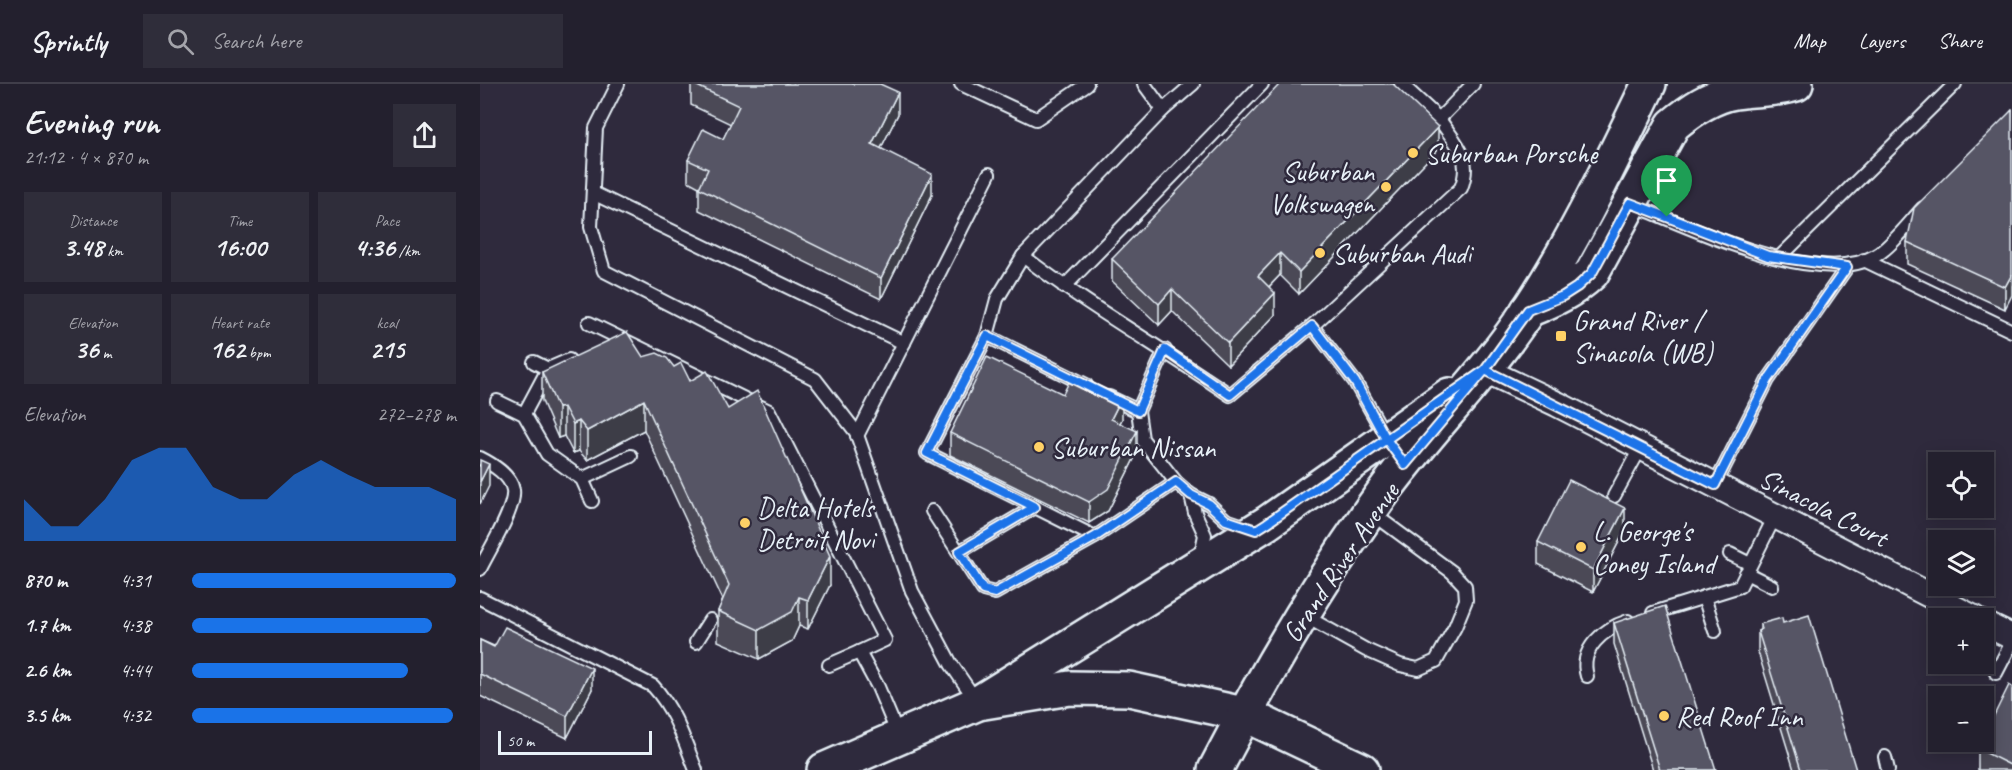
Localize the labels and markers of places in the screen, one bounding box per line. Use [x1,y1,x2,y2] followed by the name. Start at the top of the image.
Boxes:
[1425,136,1599,171] place label: Suburban Porsche
[1406,146,1420,160] marker: Suburban Porsche
[1269,154,1375,221] place label: Suburban Volkswagen
[1641,155,1692,217] pin
[1379,180,1393,194] marker: Suburban Volkswagen
[1332,236,1475,271] place label: Suburban Audi
[1313,246,1327,260] marker: Suburban Audi
[1573,303,1714,370] place label: Grand River / Sinacola (WB)
[1554,329,1568,343] marker: Grand River / Sinacola (WB)
[1051,430,1217,465] place label: Suburban Nissan
[1032,440,1046,454] marker: Suburban Nissan
[757,490,878,557] place label: Delta Hotels Detroit Novi
[1593,514,1719,581] place label: L. George's Coney Island
[738,516,752,530] marker: Delta Hotels Detroit Novi
[1574,540,1588,554] marker: L. George's Coney Island
[1676,699,1804,734] place label: Red Roof Inn
[1657,709,1671,723] marker: Red Roof Inn

